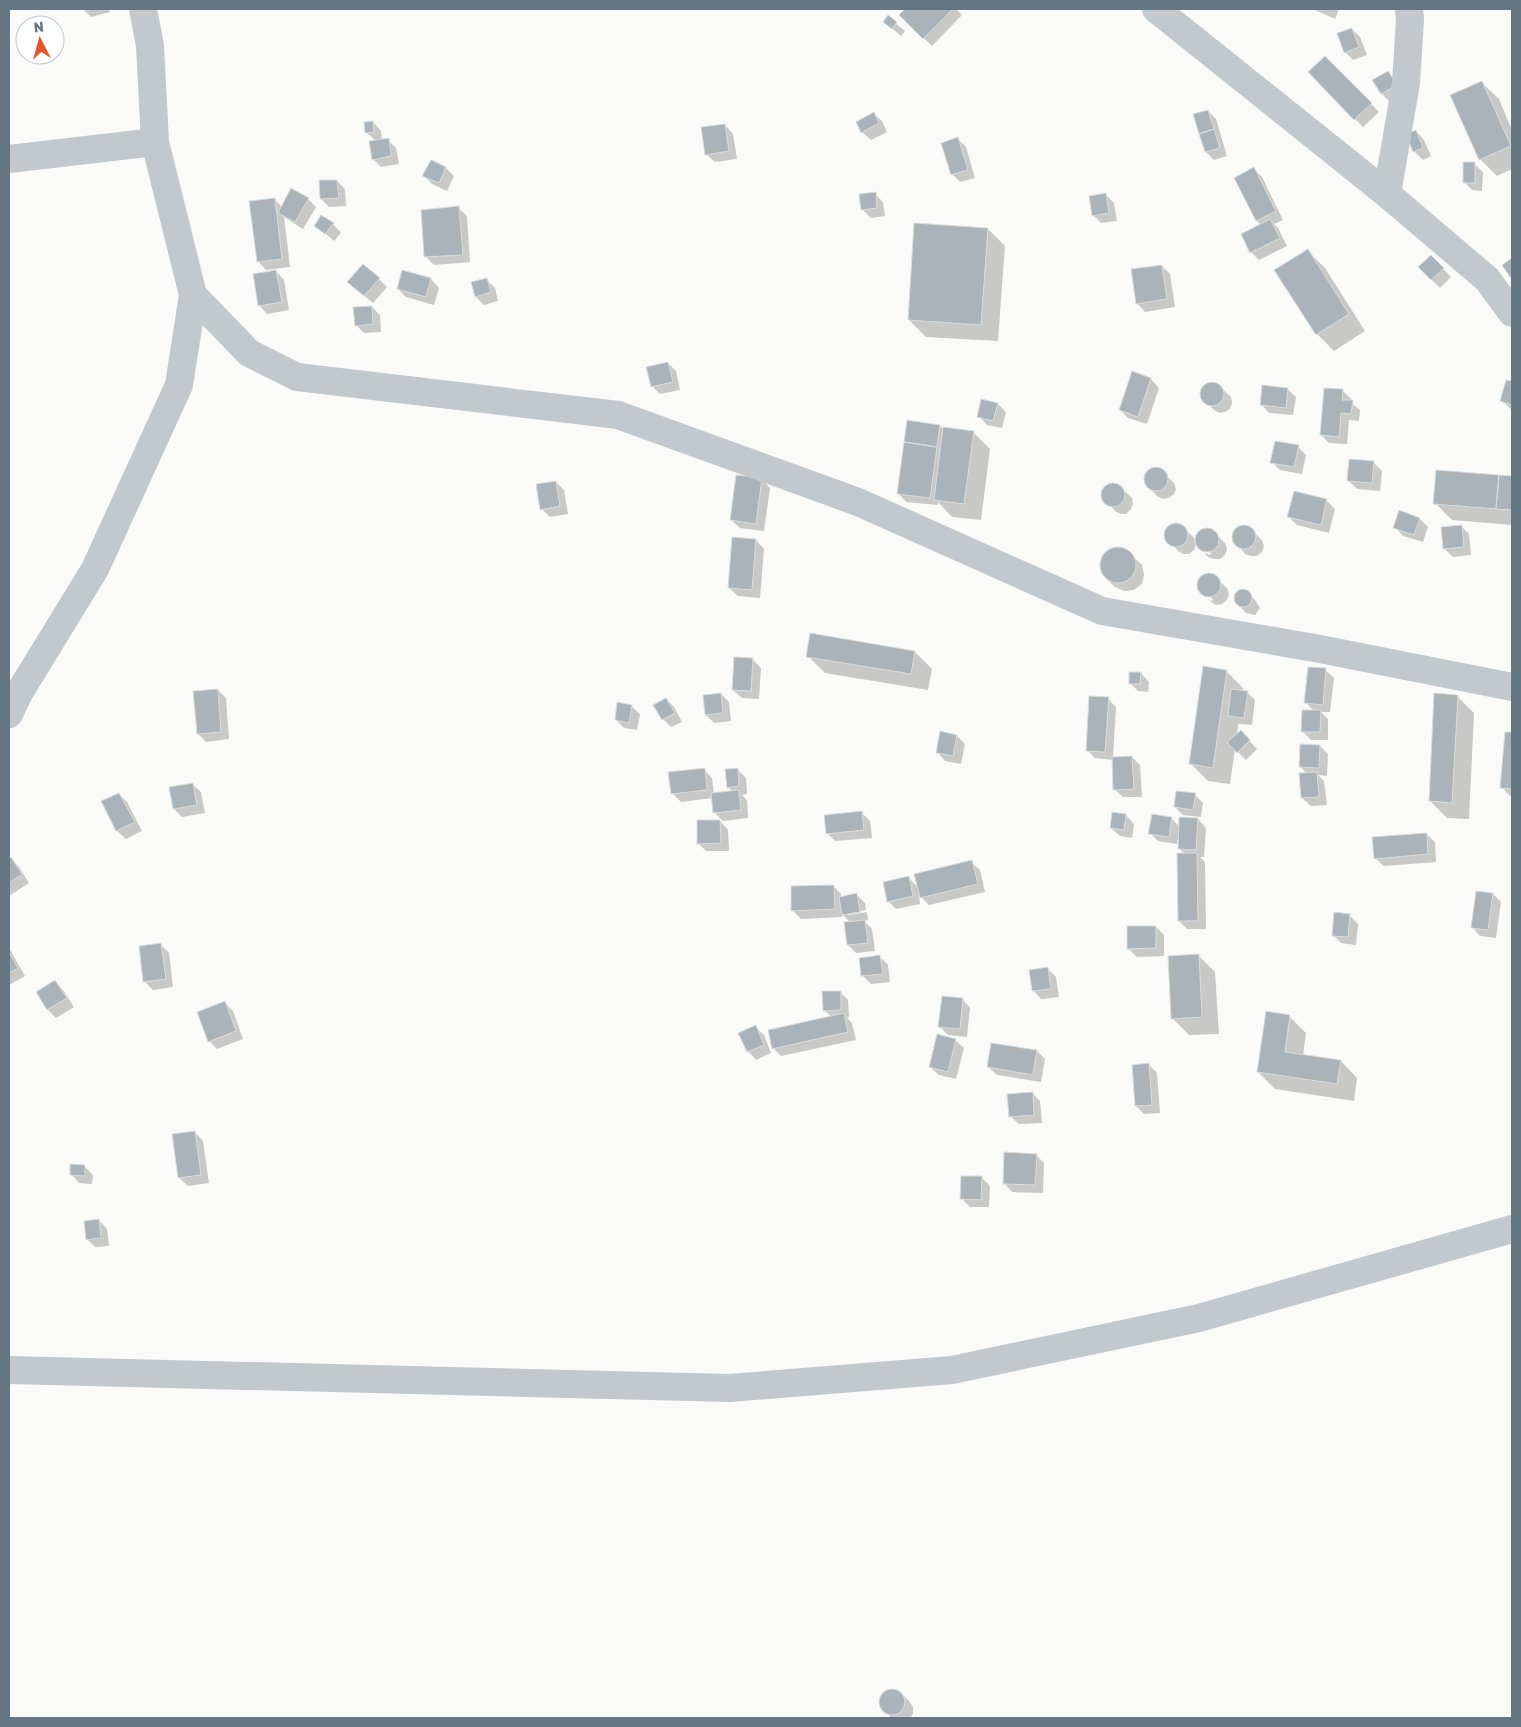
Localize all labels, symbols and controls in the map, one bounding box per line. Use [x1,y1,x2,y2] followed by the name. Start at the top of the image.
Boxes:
[15,15,65,65] north arrow
[33,19,45,37] text: N

